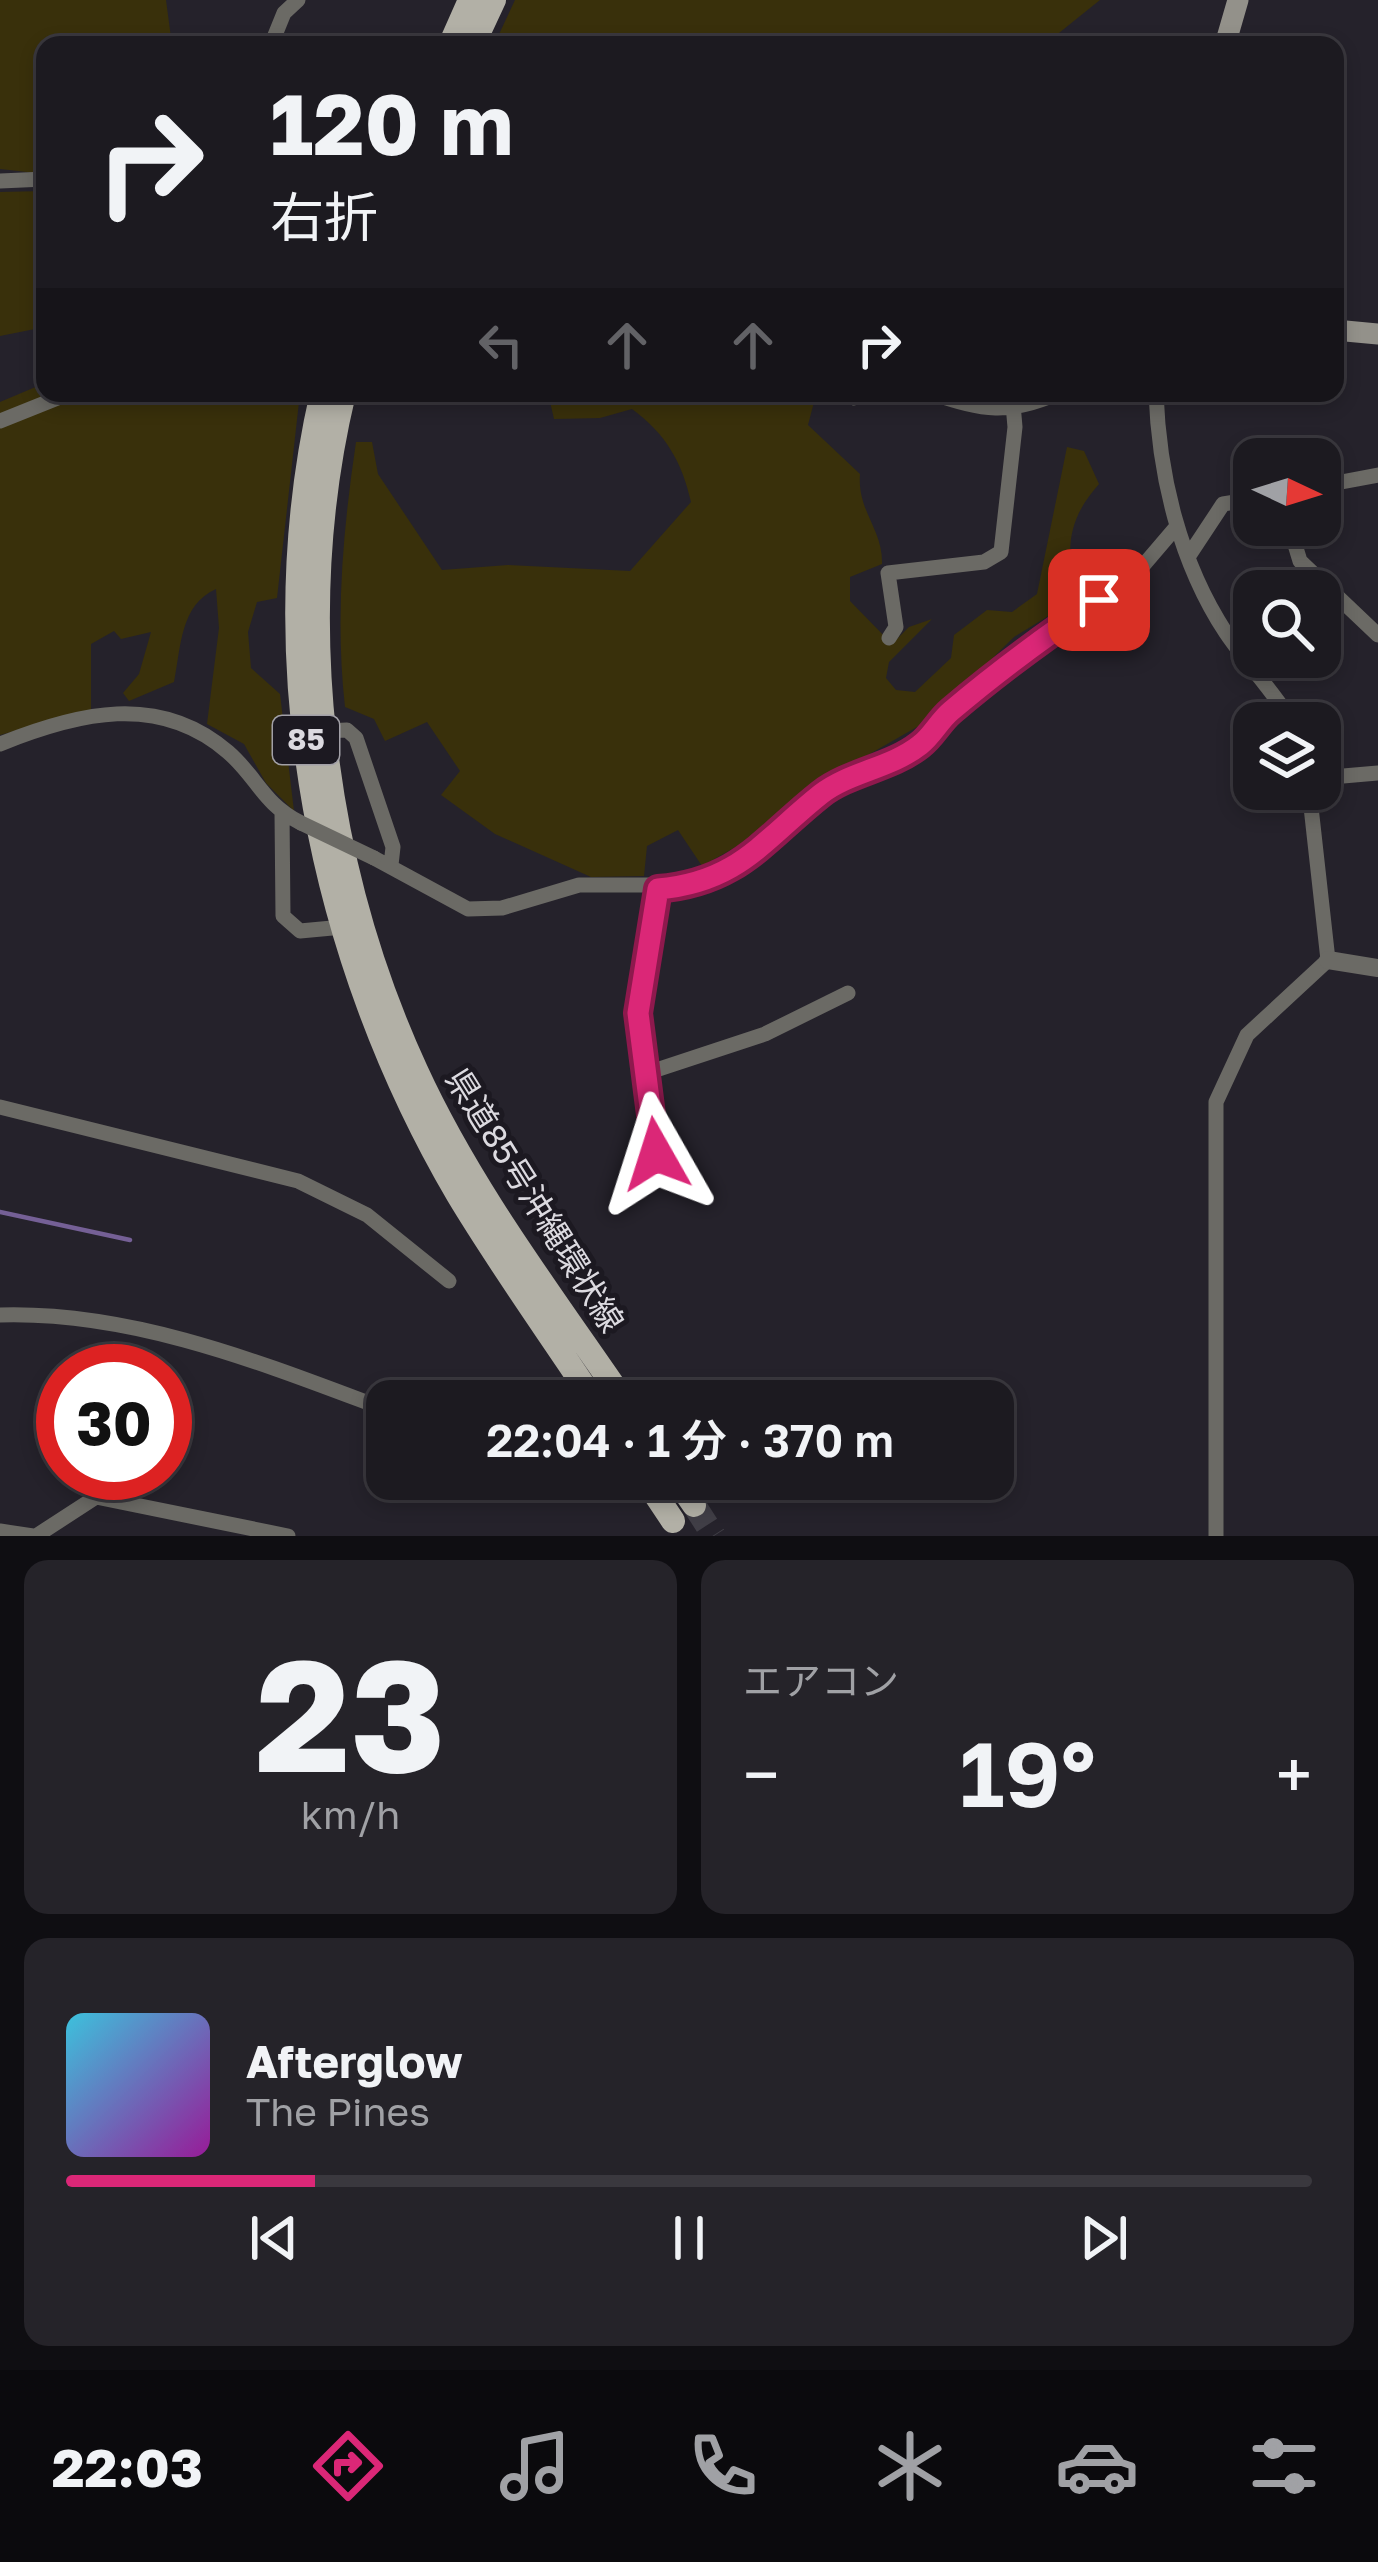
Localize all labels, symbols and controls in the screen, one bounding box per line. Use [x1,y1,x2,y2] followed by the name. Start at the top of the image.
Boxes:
[270,73,514,173] text: 120 m
[72,84,228,240] icon: right
[270,184,378,249] text: 右折
[468,312,534,378] icon: left
[594,312,660,378] icon: ahead
[720,312,786,378] icon: ahead
[846,312,912,378] icon: right
[1233,438,1341,546] north arrow
[1233,438,1341,810] map controls
[1048,549,1150,651] pin
[1066,567,1132,633] icon: arrive
[1233,570,1341,678] button: search
[1233,702,1341,810] button: layers
[273,716,339,764] road number: 85
[439,1061,632,1339] street label: 県道85号沖縄環状線
[593,1091,719,1217] position arrow
[36,1344,192,1500] speed limit sign: 30
[486,1413,894,1467] text: 22:04 · 1 分 · 370 m
[255,1619,446,1806] text: 23
[743,1657,899,1704] text: エアコン
[959,1719,1096,1827] text: 19°
[743,1734,779,1814] text: −
[1276,1734,1312,1814] text: +
[301,1791,400,1838] text: km/h
[246,2034,463,2088] text: Afterglow
[246,2088,430,2135] text: The Pines
[241,2205,307,2271] icon: previous
[656,2205,722,2271] icon: pause
[1071,2205,1137,2271] icon: next
[306,2424,390,2508] icon: directions
[493,2424,577,2508] icon: music
[681,2424,765,2508] icon: phone
[868,2424,952,2508] icon: climate
[1055,2424,1139,2508] icon: car
[1242,2424,1326,2508] icon: filters
[52,2434,203,2499] text: 22:03

